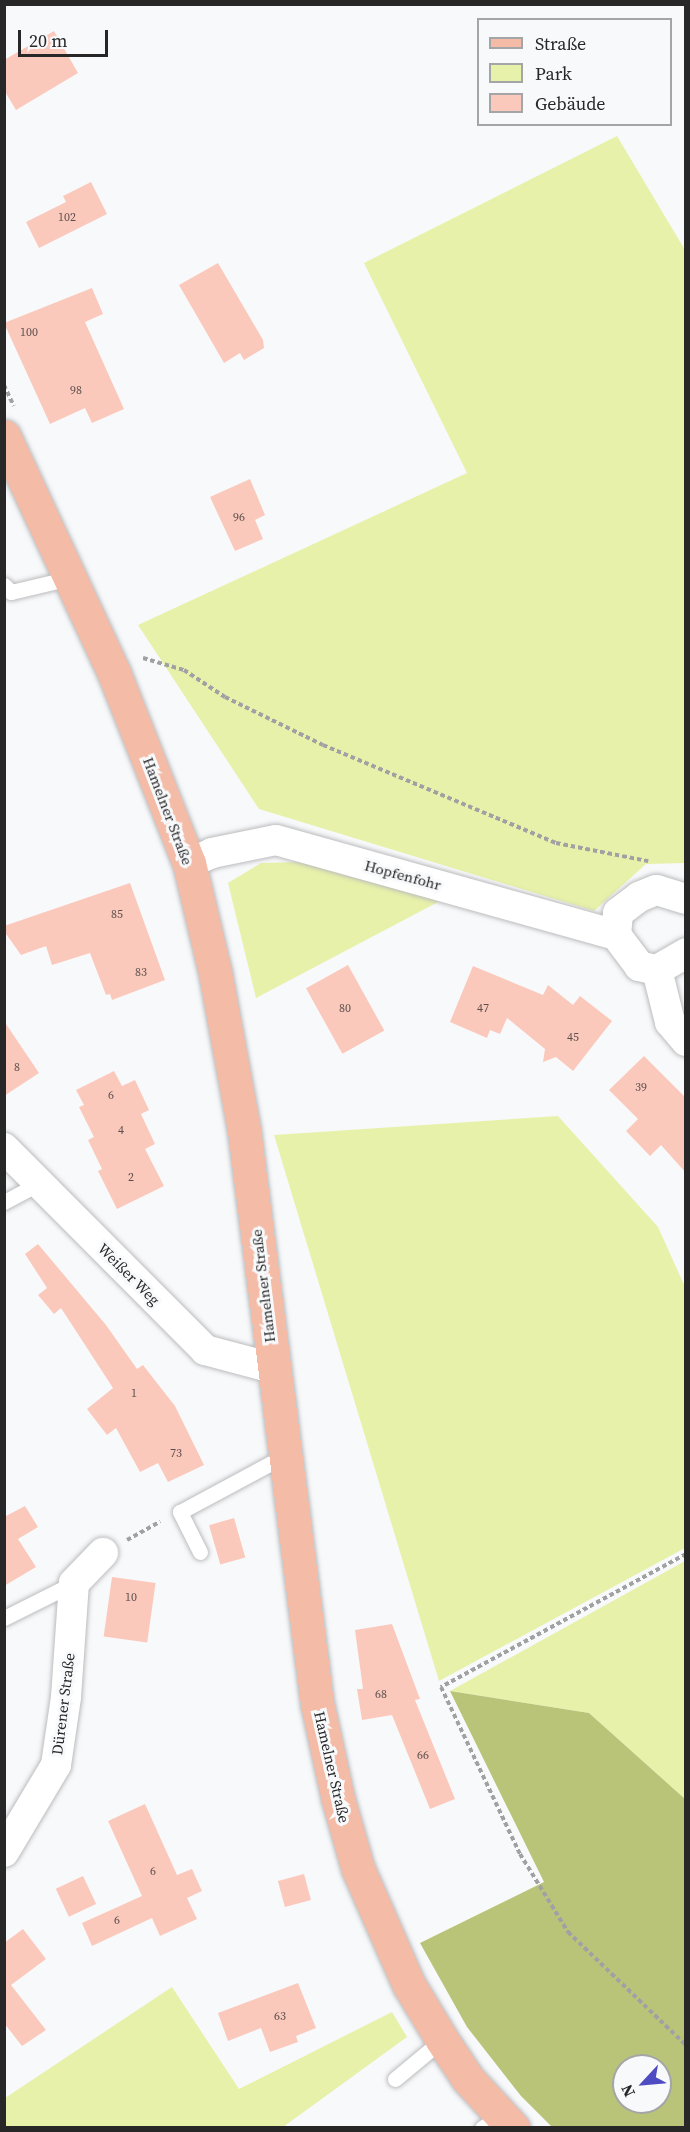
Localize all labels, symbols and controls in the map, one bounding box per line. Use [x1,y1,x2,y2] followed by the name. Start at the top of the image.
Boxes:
[21,18,111,56] scale bar
[477,18,672,126] legend
[29,28,67,53] text: 20 m
[535,31,586,56] text: Straße
[535,61,572,86] text: Park
[535,91,606,116] text: Gebäude
[58,211,76,225] house number: 102
[20,326,38,340] house number: 100
[70,384,82,398] house number: 98
[233,511,245,525] house number: 96
[139,755,197,867] street label: Hamelner Straße
[363,856,443,894] street label: Hopfenfohr
[111,908,123,922] house number: 85
[135,966,147,980] house number: 83
[339,1002,351,1016] house number: 80
[477,1002,489,1016] house number: 47
[567,1031,579,1045] house number: 45
[14,1061,20,1075] house number: 8
[635,1081,647,1095] house number: 39
[108,1089,114,1103] house number: 6
[118,1124,124,1138] house number: 4
[128,1171,134,1185] house number: 2
[247,1228,279,1344] street label: Hamelner Straße
[94,1239,164,1309] street label: Weißer Weg
[131,1387,137,1401] house number: 1
[170,1447,182,1461] house number: 73
[125,1591,137,1605] house number: 10
[48,1652,78,1756] street label: Dürener Straße
[375,1688,387,1702] house number: 68
[310,1709,354,1825] street label: Hamelner Straße
[417,1749,429,1763] house number: 66
[150,1865,156,1879] house number: 6
[114,1914,120,1928] house number: 6
[274,2010,286,2024] house number: 63
[612,2054,672,2114] north arrow
[615,2081,640,2101] text: N

